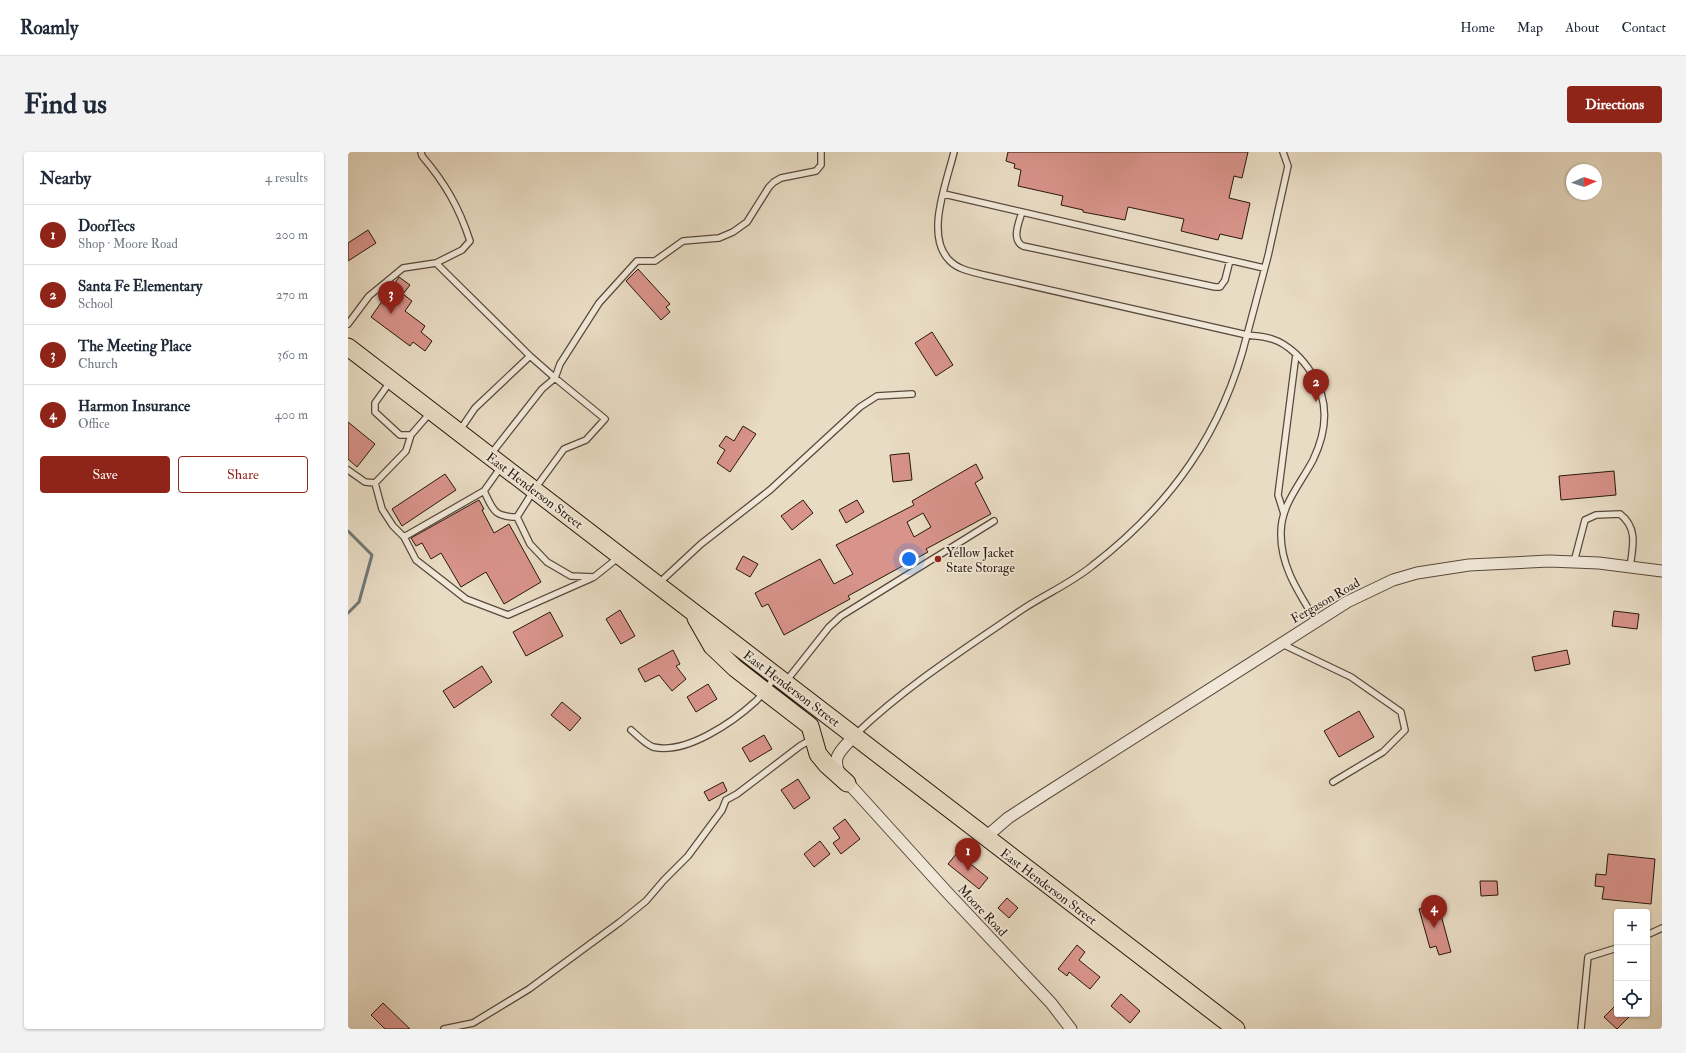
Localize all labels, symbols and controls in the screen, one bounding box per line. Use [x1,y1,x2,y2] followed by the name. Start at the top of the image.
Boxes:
[20,16,78,40] text: Roamly
[1460,19,1495,36] text: Home
[1517,19,1543,36] text: Map
[1565,19,1599,36] text: About
[1621,19,1666,36] text: Contact
[1567,86,1662,123] button: Directions
[24,87,107,122] text: Find us
[1566,164,1602,200] north arrow
[40,168,91,189] text: Nearby
[265,170,308,186] text: 4 results
[78,217,135,236] text: DoorTecs
[51,227,55,243] text: 1
[275,227,308,243] text: 200 m
[78,236,178,252] text: Shop · Moore Road
[78,277,202,296] text: Santa Fe Elementary
[378,281,404,314] pin: 3
[50,287,56,303] text: 2
[276,287,308,303] text: 270 m
[78,296,113,312] text: School
[78,337,191,356] text: The Meeting Place
[51,347,56,363] text: 3
[277,347,308,363] text: 360 m
[78,356,118,372] text: Church
[1303,369,1329,402] pin: 2
[78,397,190,416] text: Harmon Insurance
[49,407,57,423] text: 4
[275,407,308,423] text: 400 m
[78,416,110,432] text: Office
[483,449,586,532] street label: East Henderson Street
[40,456,170,493] button: Save
[178,456,308,493] button: Share
[946,545,1015,576] place label: Yellow Jacket State Storage
[899,549,919,569] your location
[933,554,943,564] marker: Yellow Jacket State Storage
[1288,574,1363,627] street label: Fergason Road
[740,647,843,730] street label: East Henderson Street
[955,838,981,871] pin: 1
[997,845,1100,928] street label: East Henderson Street
[954,881,1011,940] street label: Moore Road
[1421,895,1447,928] pin: 4
[1614,909,1650,1017] map controls
[1614,909,1650,945] button: +
[1614,945,1650,981] button: −
[1614,981,1650,1017] button: locate

